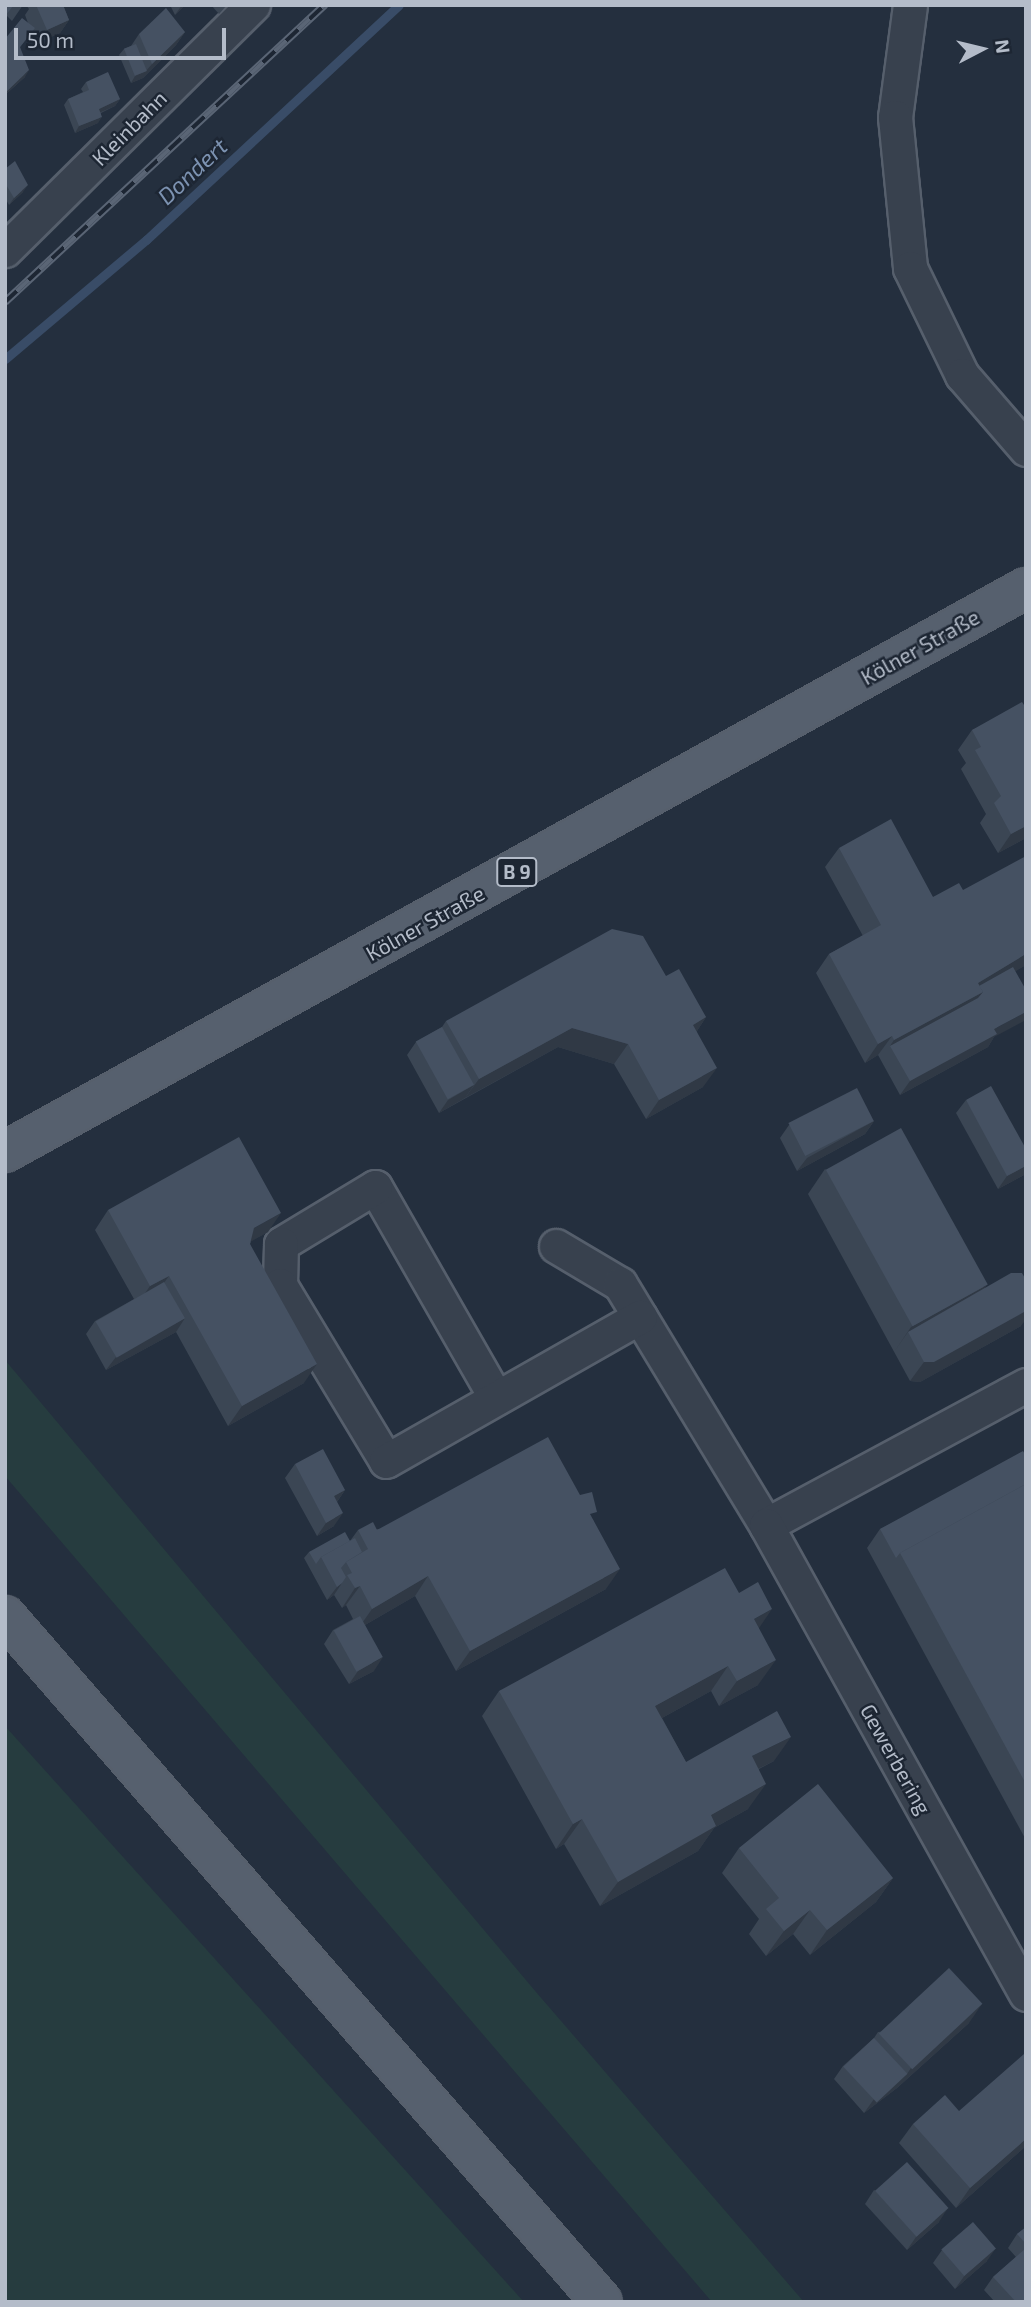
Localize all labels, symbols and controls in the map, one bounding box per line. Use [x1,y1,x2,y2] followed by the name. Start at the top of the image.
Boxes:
[18,14,229,58] scale bar
[947,14,1017,84] north arrow
[27,27,74,52] text: 50 m
[991,38,1016,55] text: N
[86,85,172,171] street label: Kleinbahn
[152,132,232,210] water label: Dondert
[856,604,984,690] street label: Kölner Straße
[496,856,538,888] road number: B 9
[361,880,489,966] street label: Kölner Straße
[855,1699,937,1819] street label: Gewerbering

